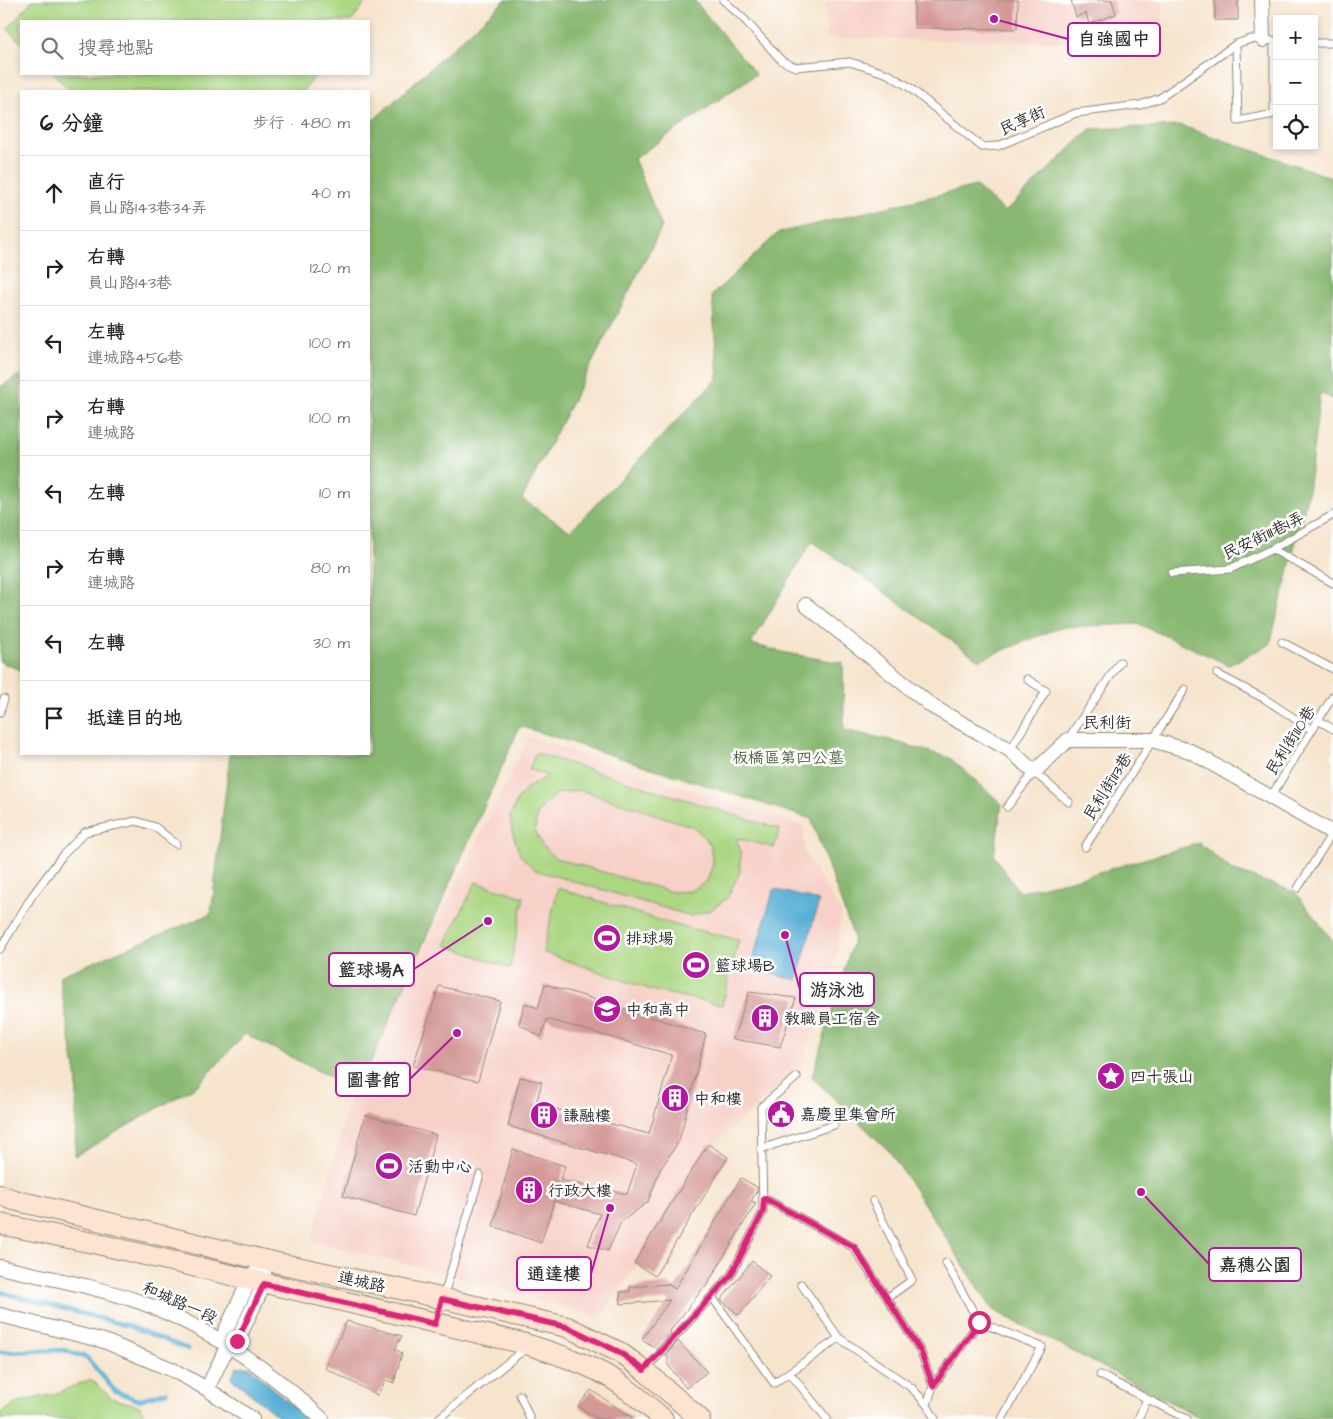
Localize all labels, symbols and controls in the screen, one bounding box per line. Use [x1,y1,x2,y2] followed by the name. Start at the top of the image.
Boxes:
[1273,15,1318,150] map controls
[1273,15,1318,60] button: +
[20,20,370,75] search box
[1068,23,1160,56] callout: 自強國中
[1078,27,1150,52] text: 自強國中
[38,34,66,62] icon: search
[78,35,154,62] text: 搜尋地點
[1273,60,1318,105] button: −
[996,101,1049,141] street label: 民享街
[1273,105,1318,150] button: locate
[40,109,104,138] text: 6 分鐘
[253,112,350,134] text: 步行 · 480 m
[87,169,125,196] text: 直行
[40,179,68,207] icon: ahead
[310,182,350,204] text: 40 m
[87,197,207,219] text: 員山路143巷34弄
[87,244,125,271] text: 右轉
[40,254,68,282] icon: right
[310,257,350,279] text: 120 m
[87,272,172,294] text: 員山路143巷
[87,319,125,346] text: 左轉
[40,329,68,357] icon: left
[309,332,350,354] text: 100 m
[87,347,183,369] text: 連城路456巷
[87,394,125,421] text: 右轉
[40,404,68,432] icon: right
[309,407,350,429] text: 100 m
[87,422,135,444] text: 連城路
[40,479,68,507] icon: left
[87,480,125,507] text: 左轉
[319,482,350,504] text: 10 m
[1219,507,1308,565] street label: 民安街111巷1弄
[87,544,125,571] text: 右轉
[40,554,68,582] icon: right
[311,557,350,579] text: 80 m
[87,572,135,594] text: 連城路
[40,629,68,657] icon: left
[87,630,125,657] text: 左轉
[313,632,350,654] text: 30 m
[1261,702,1321,780] street label: 民利街110巷
[40,704,68,732] icon: arrive
[87,705,182,732] text: 抵達目的地
[1083,712,1131,734] street label: 民利街
[732,747,844,769] park label: 板橋區第四公墓
[1078,748,1137,825] street label: 民利街113巷
[592,923,622,953] sports icon: 排球場
[626,928,674,950] place label: 排球場
[681,950,711,980] sports icon: 籃球場B
[329,953,414,986] callout: 籃球場A
[715,955,775,977] place label: 籃球場B
[338,958,404,983] text: 籃球場A
[800,973,874,1006] callout: 游泳池
[810,978,864,1003] text: 游泳池
[592,994,622,1024] school or university icon: 中和高中
[626,999,690,1021] place label: 中和高中
[750,1003,780,1033] building icon: 教職員工宿舍
[784,1008,880,1030] place label: 教職員工宿舍
[1096,1061,1126,1091] place icon: 四十張山
[336,1063,410,1096] callout: 圖書館
[1130,1066,1194,1088] place label: 四十張山
[346,1068,400,1093] text: 圖書館
[660,1083,690,1113] building icon: 中和樓
[694,1088,742,1110] place label: 中和樓
[766,1099,796,1129] public building icon: 嘉慶里集會所
[529,1100,559,1130] building icon: 謙融樓
[800,1104,896,1126] place label: 嘉慶里集會所
[563,1105,611,1127] place label: 謙融樓
[374,1151,404,1181] sports icon: 活動中心
[408,1156,472,1178] place label: 活動中心
[514,1175,544,1205] building icon: 行政大樓
[548,1180,612,1202] place label: 行政大樓
[1209,1248,1301,1281] callout: 嘉穗公園
[1219,1253,1291,1278] text: 嘉穗公園
[517,1257,591,1290] callout: 通達樓
[527,1262,581,1287] text: 通達樓
[336,1266,388,1298] street label: 連城路
[139,1277,221,1329] street label: 和城路一段
[968,1311,991,1334] route start
[226,1330,249,1353] route end

